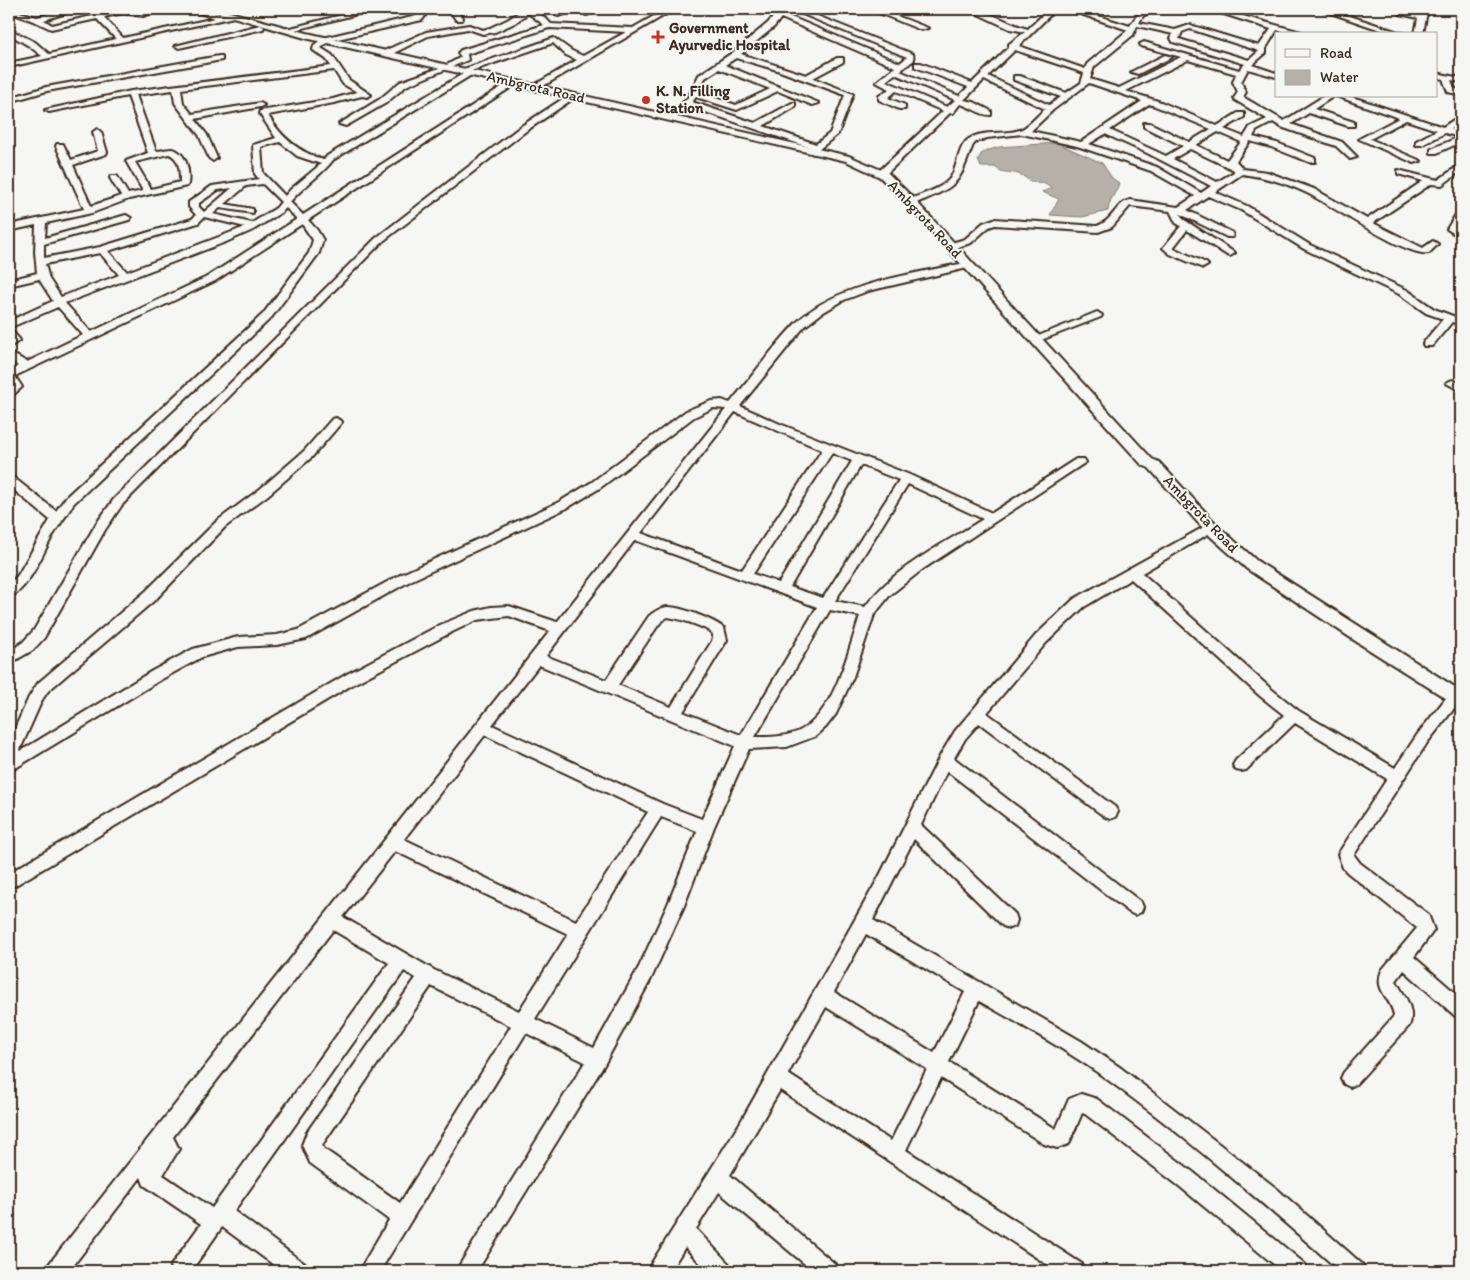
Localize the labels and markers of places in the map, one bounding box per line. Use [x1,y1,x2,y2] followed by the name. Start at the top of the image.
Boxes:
[668,19,791,55] place label: Government Ayurvedic Hospital
[651,30,665,44] marker: Government Ayurvedic Hospital
[656,82,730,117] place label: K. N. Filling Station
[640,94,652,106] marker: K. N. Filling Station

